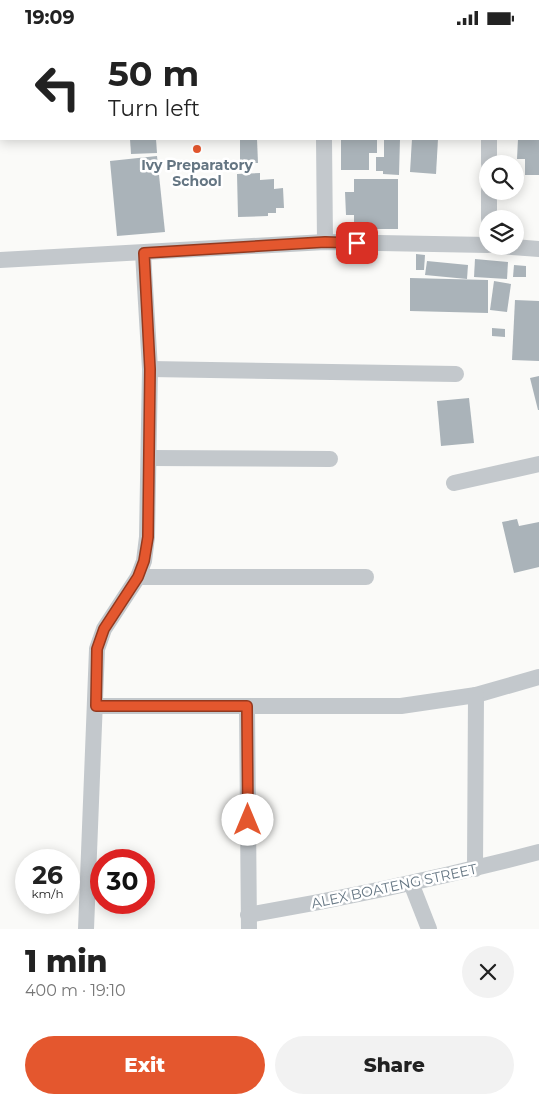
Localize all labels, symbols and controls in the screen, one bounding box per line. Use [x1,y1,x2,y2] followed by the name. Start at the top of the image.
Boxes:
[25,6,75,29] text: 19:09
[108,52,199,95] text: 50 m
[25,55,90,120] icon: left
[108,95,200,122] text: Turn left
[191,143,203,155] marker: Ivy Preparatory School
[479,155,524,255] map controls
[479,155,524,200] button: search
[141,156,253,190] place label: Ivy Preparatory School
[479,210,524,255] button: layers
[336,222,378,264] pin
[343,229,371,257] icon: arrive
[221,793,273,845] position arrow
[90,849,155,914] speed limit sign: 30
[32,860,63,890] text: 26
[310,860,478,912] street label: ALEX BOATENG STREET
[31,886,64,901] text: km/h
[25,943,108,980] text: 1 min
[462,946,514,998] button: close
[25,981,126,1000] text: 400 m · 19:10
[25,1036,265,1094] button: Exit
[275,1036,514,1094] button: Share

